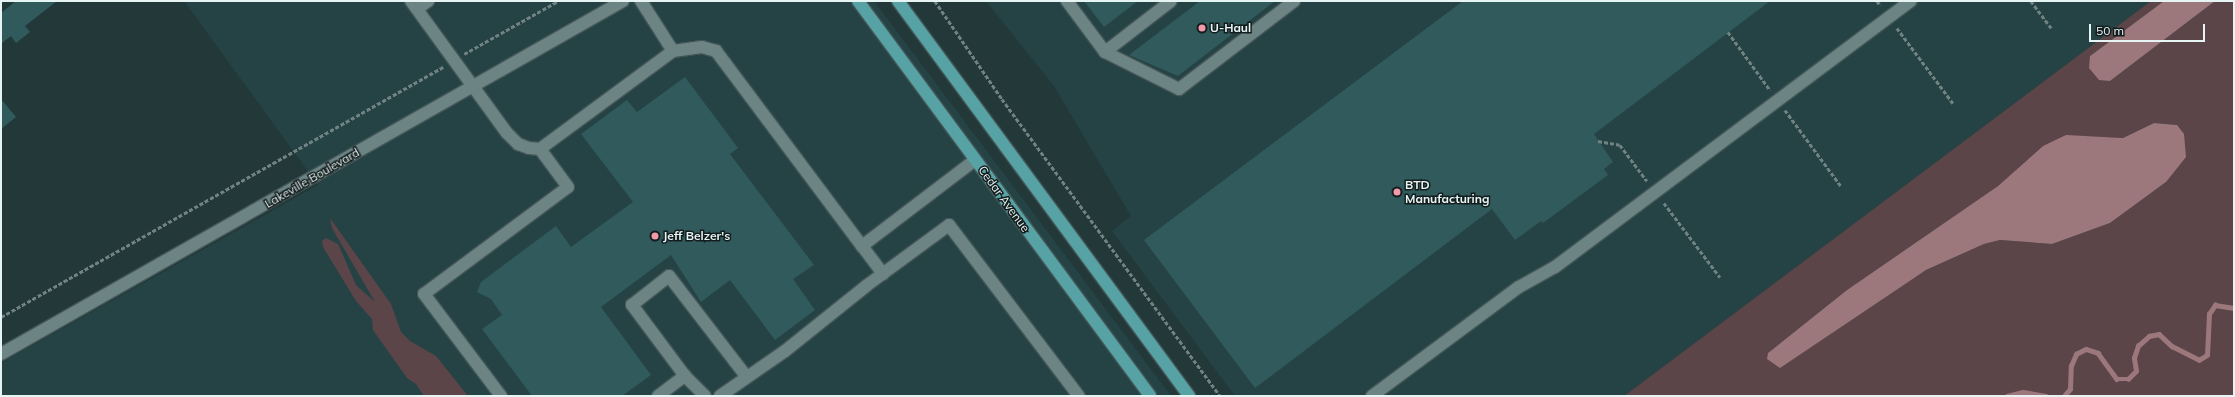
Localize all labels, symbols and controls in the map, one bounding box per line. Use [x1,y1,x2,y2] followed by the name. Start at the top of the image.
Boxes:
[2091,16,2207,42] scale bar
[1210,21,1251,35] place label: U-Haul
[1197,23,1207,33] marker: U-Haul
[2096,23,2124,38] text: 50 m
[262,145,362,211] street label: Lakeville Boulevard
[975,163,1033,235] street label: Cedar Avenue
[1405,178,1489,206] place label: BTD Manufacturing
[1392,187,1402,197] marker: BTD Manufacturing
[663,229,730,243] place label: Jeff Belzer's
[650,231,660,241] marker: Jeff Belzer's

